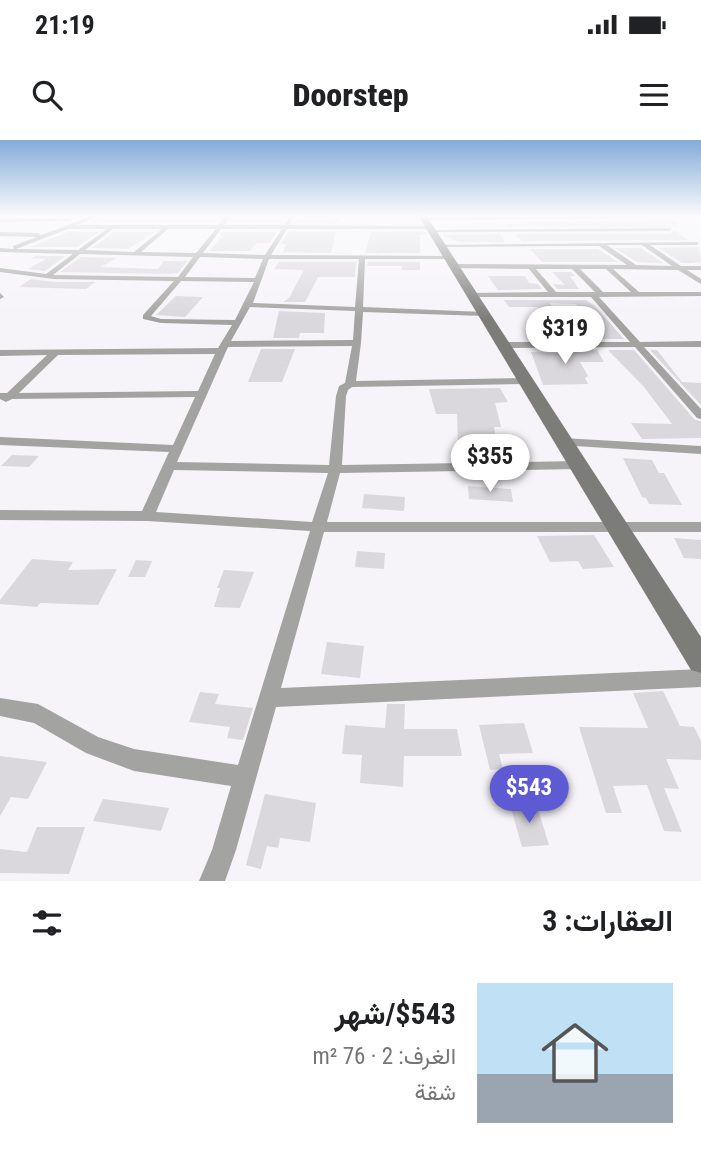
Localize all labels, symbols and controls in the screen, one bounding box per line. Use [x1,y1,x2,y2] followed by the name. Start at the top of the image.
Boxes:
[35,10,95,40] text: 21:19
[28,76,66,114] icon: search
[292,76,409,114] text: Doorstep
[635,76,673,114] icon: menu
[524,306,606,366] pin: $319
[542,315,588,342] text: $319
[449,434,531,494] pin: $355
[467,443,513,470] text: $355
[488,766,570,825] pin: $543
[506,774,552,801] text: $543
[542,903,673,938] text: العقارات: 3
[28,904,66,942] icon: filters
[335,996,456,1031] text: $543/شهر
[533,1011,617,1095] icon: home
[313,1043,456,1070] text: الغرف: 2 · 76 m²
[414,1079,456,1106] text: شقة

